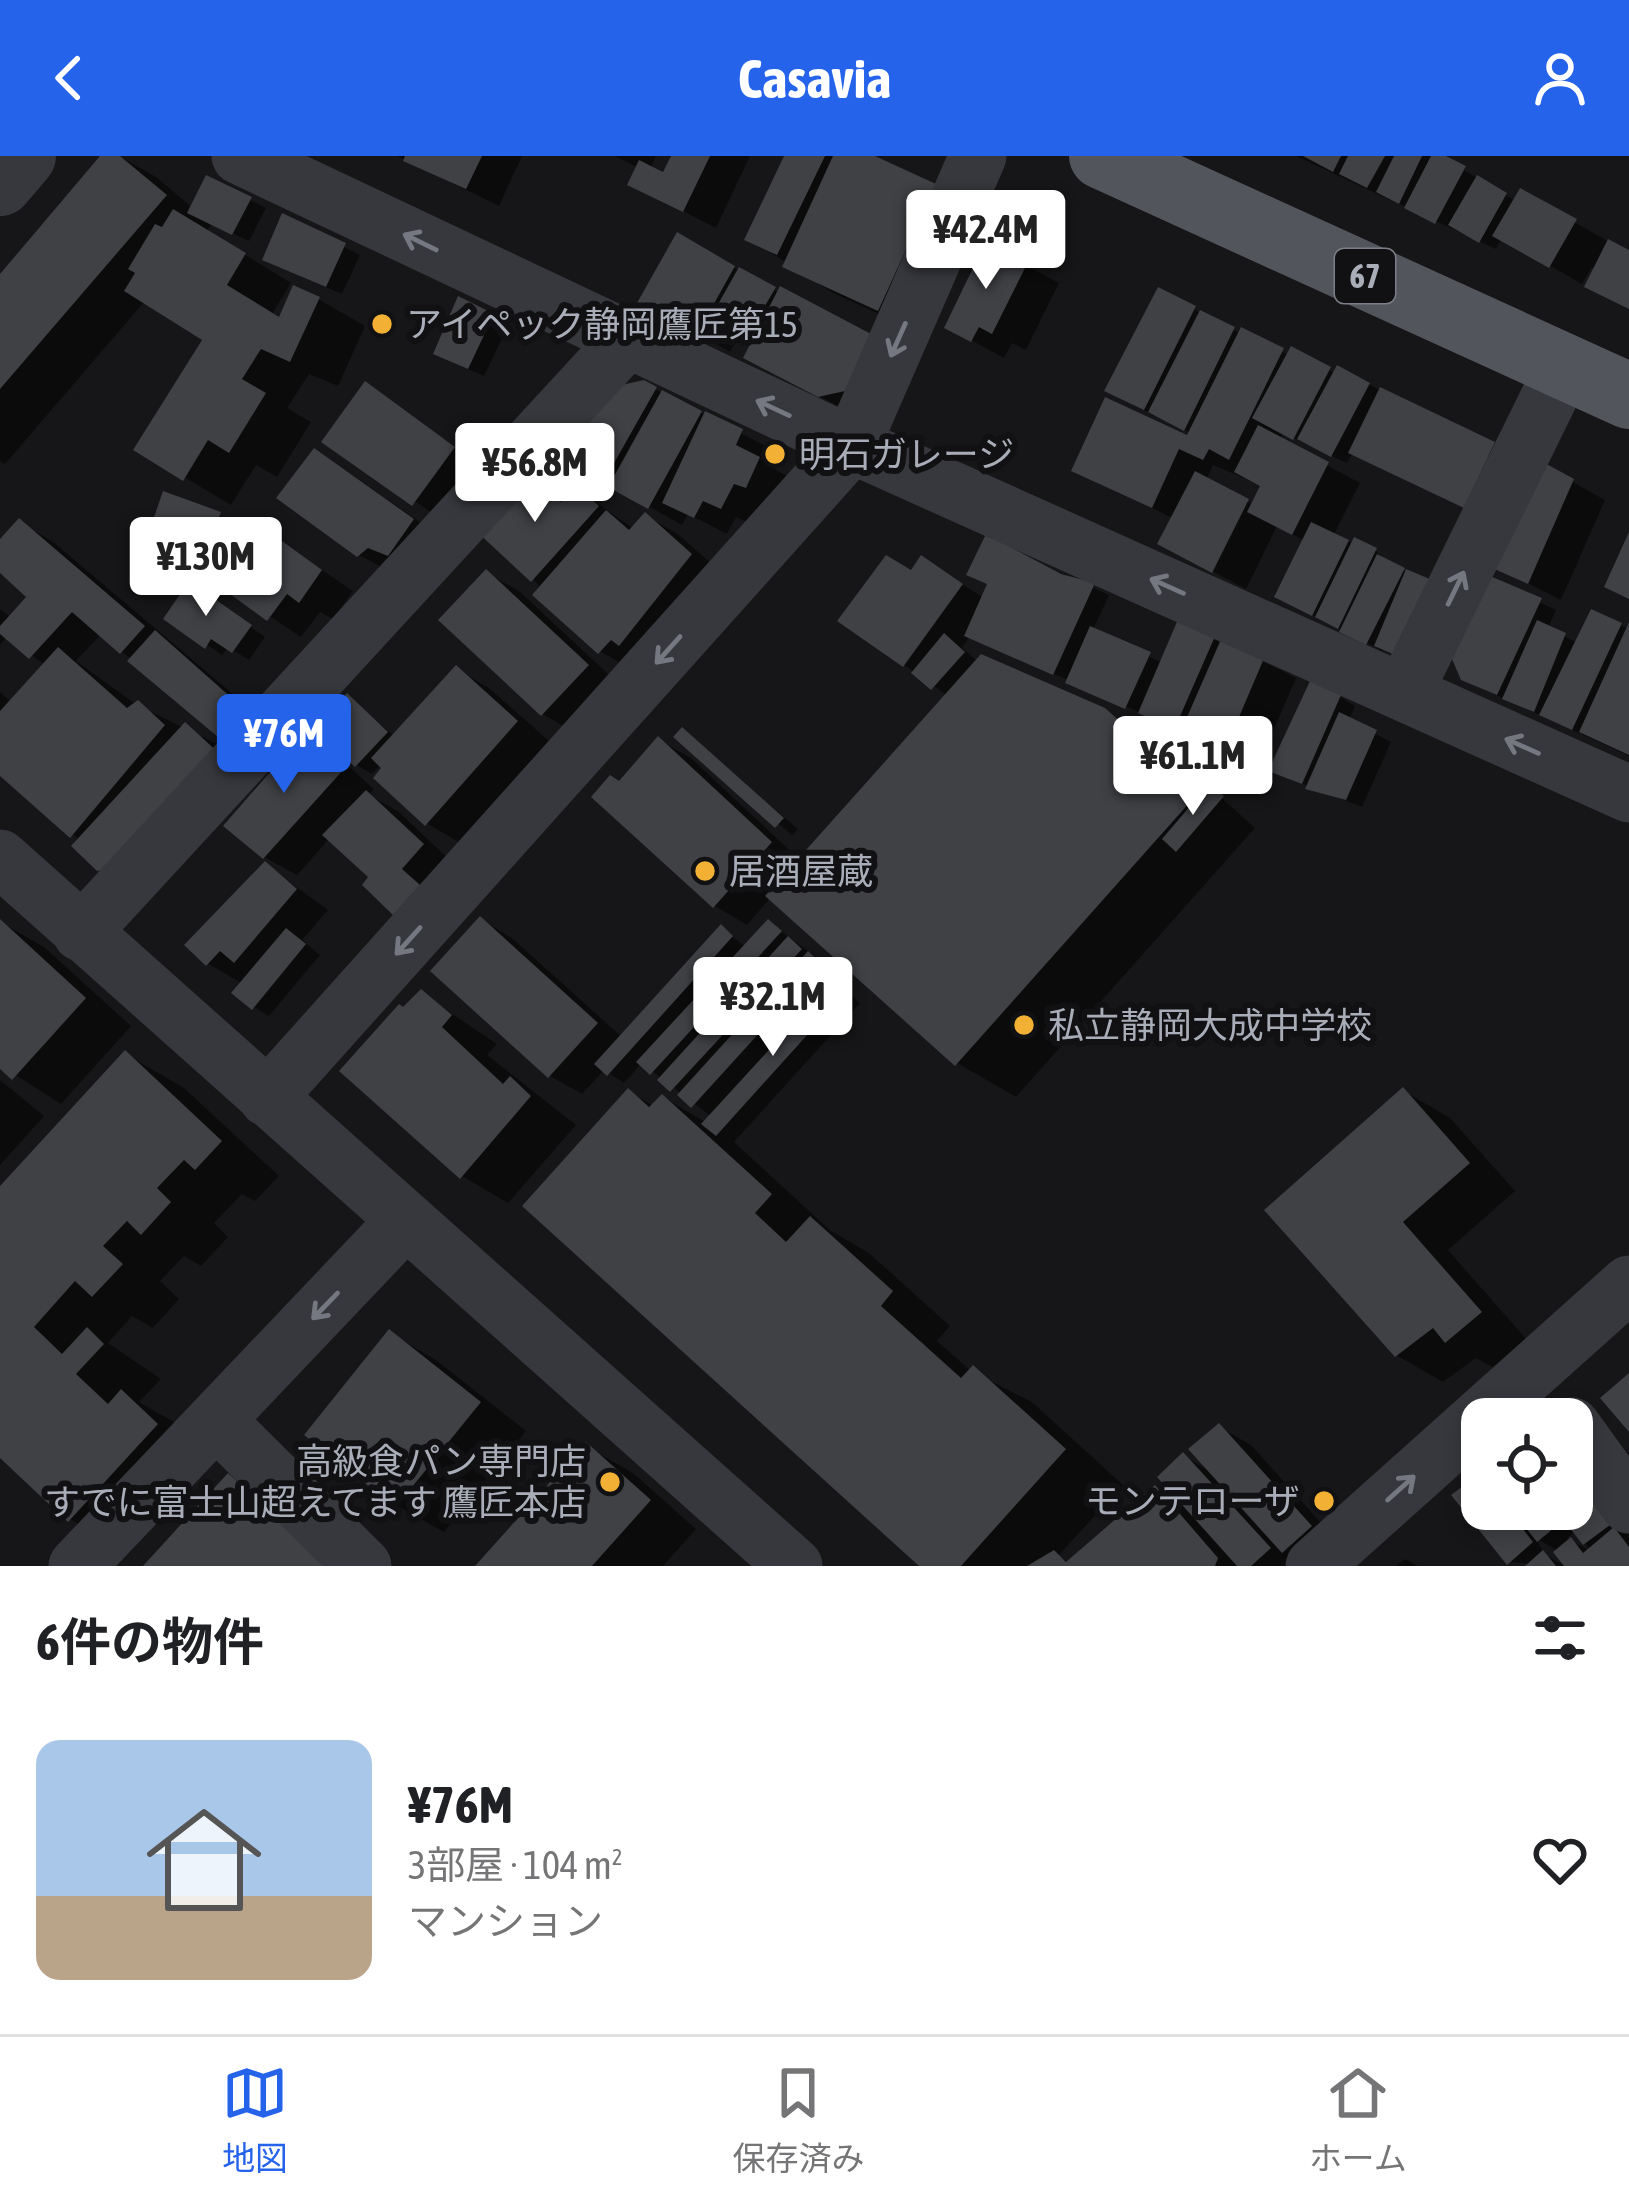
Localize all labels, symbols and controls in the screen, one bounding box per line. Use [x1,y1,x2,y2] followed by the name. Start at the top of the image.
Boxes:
[36,45,102,111] icon: back
[1527,45,1593,111] icon: person
[738,48,891,109] text: Casavia
[888,190,1084,292] pin: ¥42.4M
[933,207,1039,251] text: ¥42.4M
[403,230,439,252] one-way arrow
[1335,249,1395,303] road number: 67
[406,303,798,345] place label: アイペック静岡鷹匠第15
[369,311,395,337] marker: アイペック静岡鷹匠第15
[885,321,907,357] one-way arrow
[756,396,792,418] one-way arrow
[437,423,633,525] pin: ¥56.8M
[799,433,1014,475] place label: 明石ガレージ
[482,440,588,484] text: ¥56.8M
[762,441,788,467] marker: 明石ガレージ
[122,517,290,619] pin: ¥130M
[157,534,255,578] text: ¥130M
[1446,571,1468,607] one-way arrow
[1150,574,1186,596] one-way arrow
[655,635,682,665] one-way arrow
[213,694,355,796] pin: ¥76M
[244,711,324,755] text: ¥76M
[1095,716,1291,818] pin: ¥61.1M
[1140,733,1246,777] text: ¥61.1M
[1505,734,1541,756] one-way arrow
[729,850,873,892] place label: 居酒屋蔵
[692,858,718,884] marker: 居酒屋蔵
[395,925,422,956] one-way arrow
[675,957,871,1059] pin: ¥32.1M
[720,974,826,1018] text: ¥32.1M
[1048,1004,1372,1046] place label: 私立静岡大成中学校
[1011,1012,1037,1038] marker: 私立静岡大成中学校
[311,1291,339,1320] one-way arrow
[1461,1398,1593,1530] map controls
[1461,1398,1593,1530] button: locate
[44,1440,586,1523] place label: 高級食パン専門店 すでに富士山超えてます 鷹匠本店
[597,1469,623,1495] marker: 高級食パン専門店 すでに富士山超えてます 鷹匠本店
[1385,1475,1415,1502] one-way arrow
[1085,1480,1300,1522] place label: モンテローザ
[1311,1488,1337,1514] marker: モンテローザ
[1527,1605,1593,1671] icon: filters
[36,1612,264,1671] text: 6件の物件
[408,1775,513,1834] text: ¥76M
[132,1788,276,1932] icon: home
[1527,1827,1593,1893] icon: heart
[408,1843,623,1887] text: 3部屋 · 104 m²
[408,1899,603,1943] text: マンション
[222,2060,288,2180] tab: 地図
[732,2060,864,2180] tab: 保存済み
[1309,2060,1407,2180] tab: ホーム

